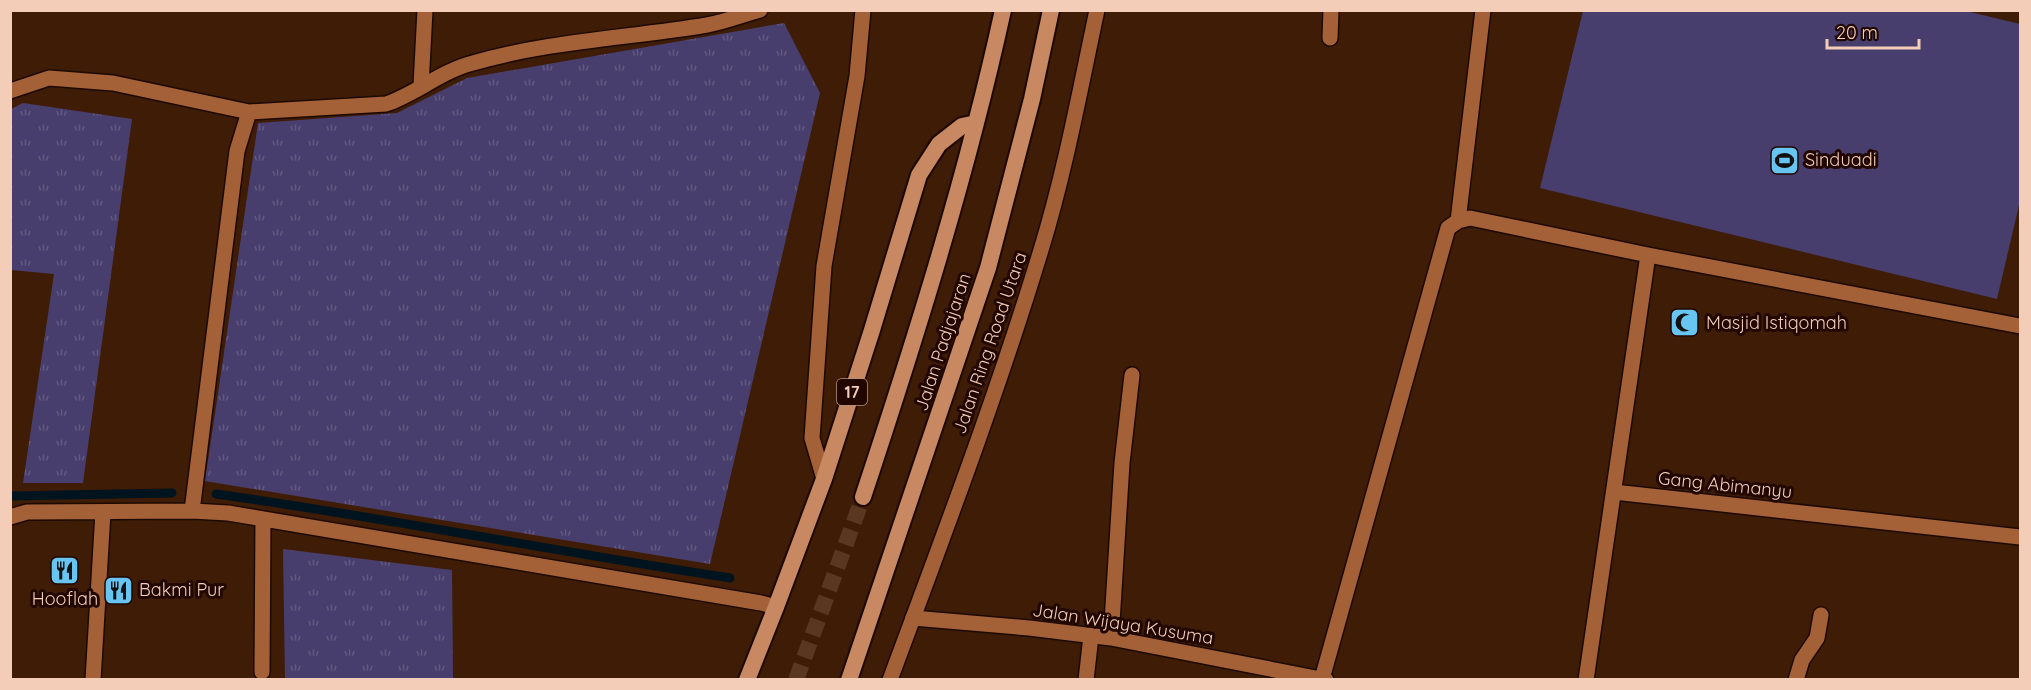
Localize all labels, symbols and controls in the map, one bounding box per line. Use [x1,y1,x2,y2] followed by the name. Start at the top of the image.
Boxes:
[1827,12,1918,50] scale bar
[1836,21,1878,44] text: 20 m
[1768,144,1800,176] sports icon: Sinduadi
[1805,148,1876,171] place label: Sinduadi
[948,249,1032,437] street label: Jalan Ring Road Utara
[909,270,976,414] street label: Jalan Padjajaran
[1669,307,1701,339] mosque icon: Masjid Istiqomah
[1706,311,1847,334] place label: Masjid Istiqomah
[837,379,867,405] road number: 17
[1657,466,1793,503] street label: Gang Abimanyu
[49,554,81,586] restaurant icon: Hooflah
[102,574,134,606] restaurant icon: Bakmi Pur
[139,578,224,601] place label: Bakmi Pur
[32,587,98,610] place label: Hooflah
[1031,598,1215,649] street label: Jalan Wijaya Kusuma

